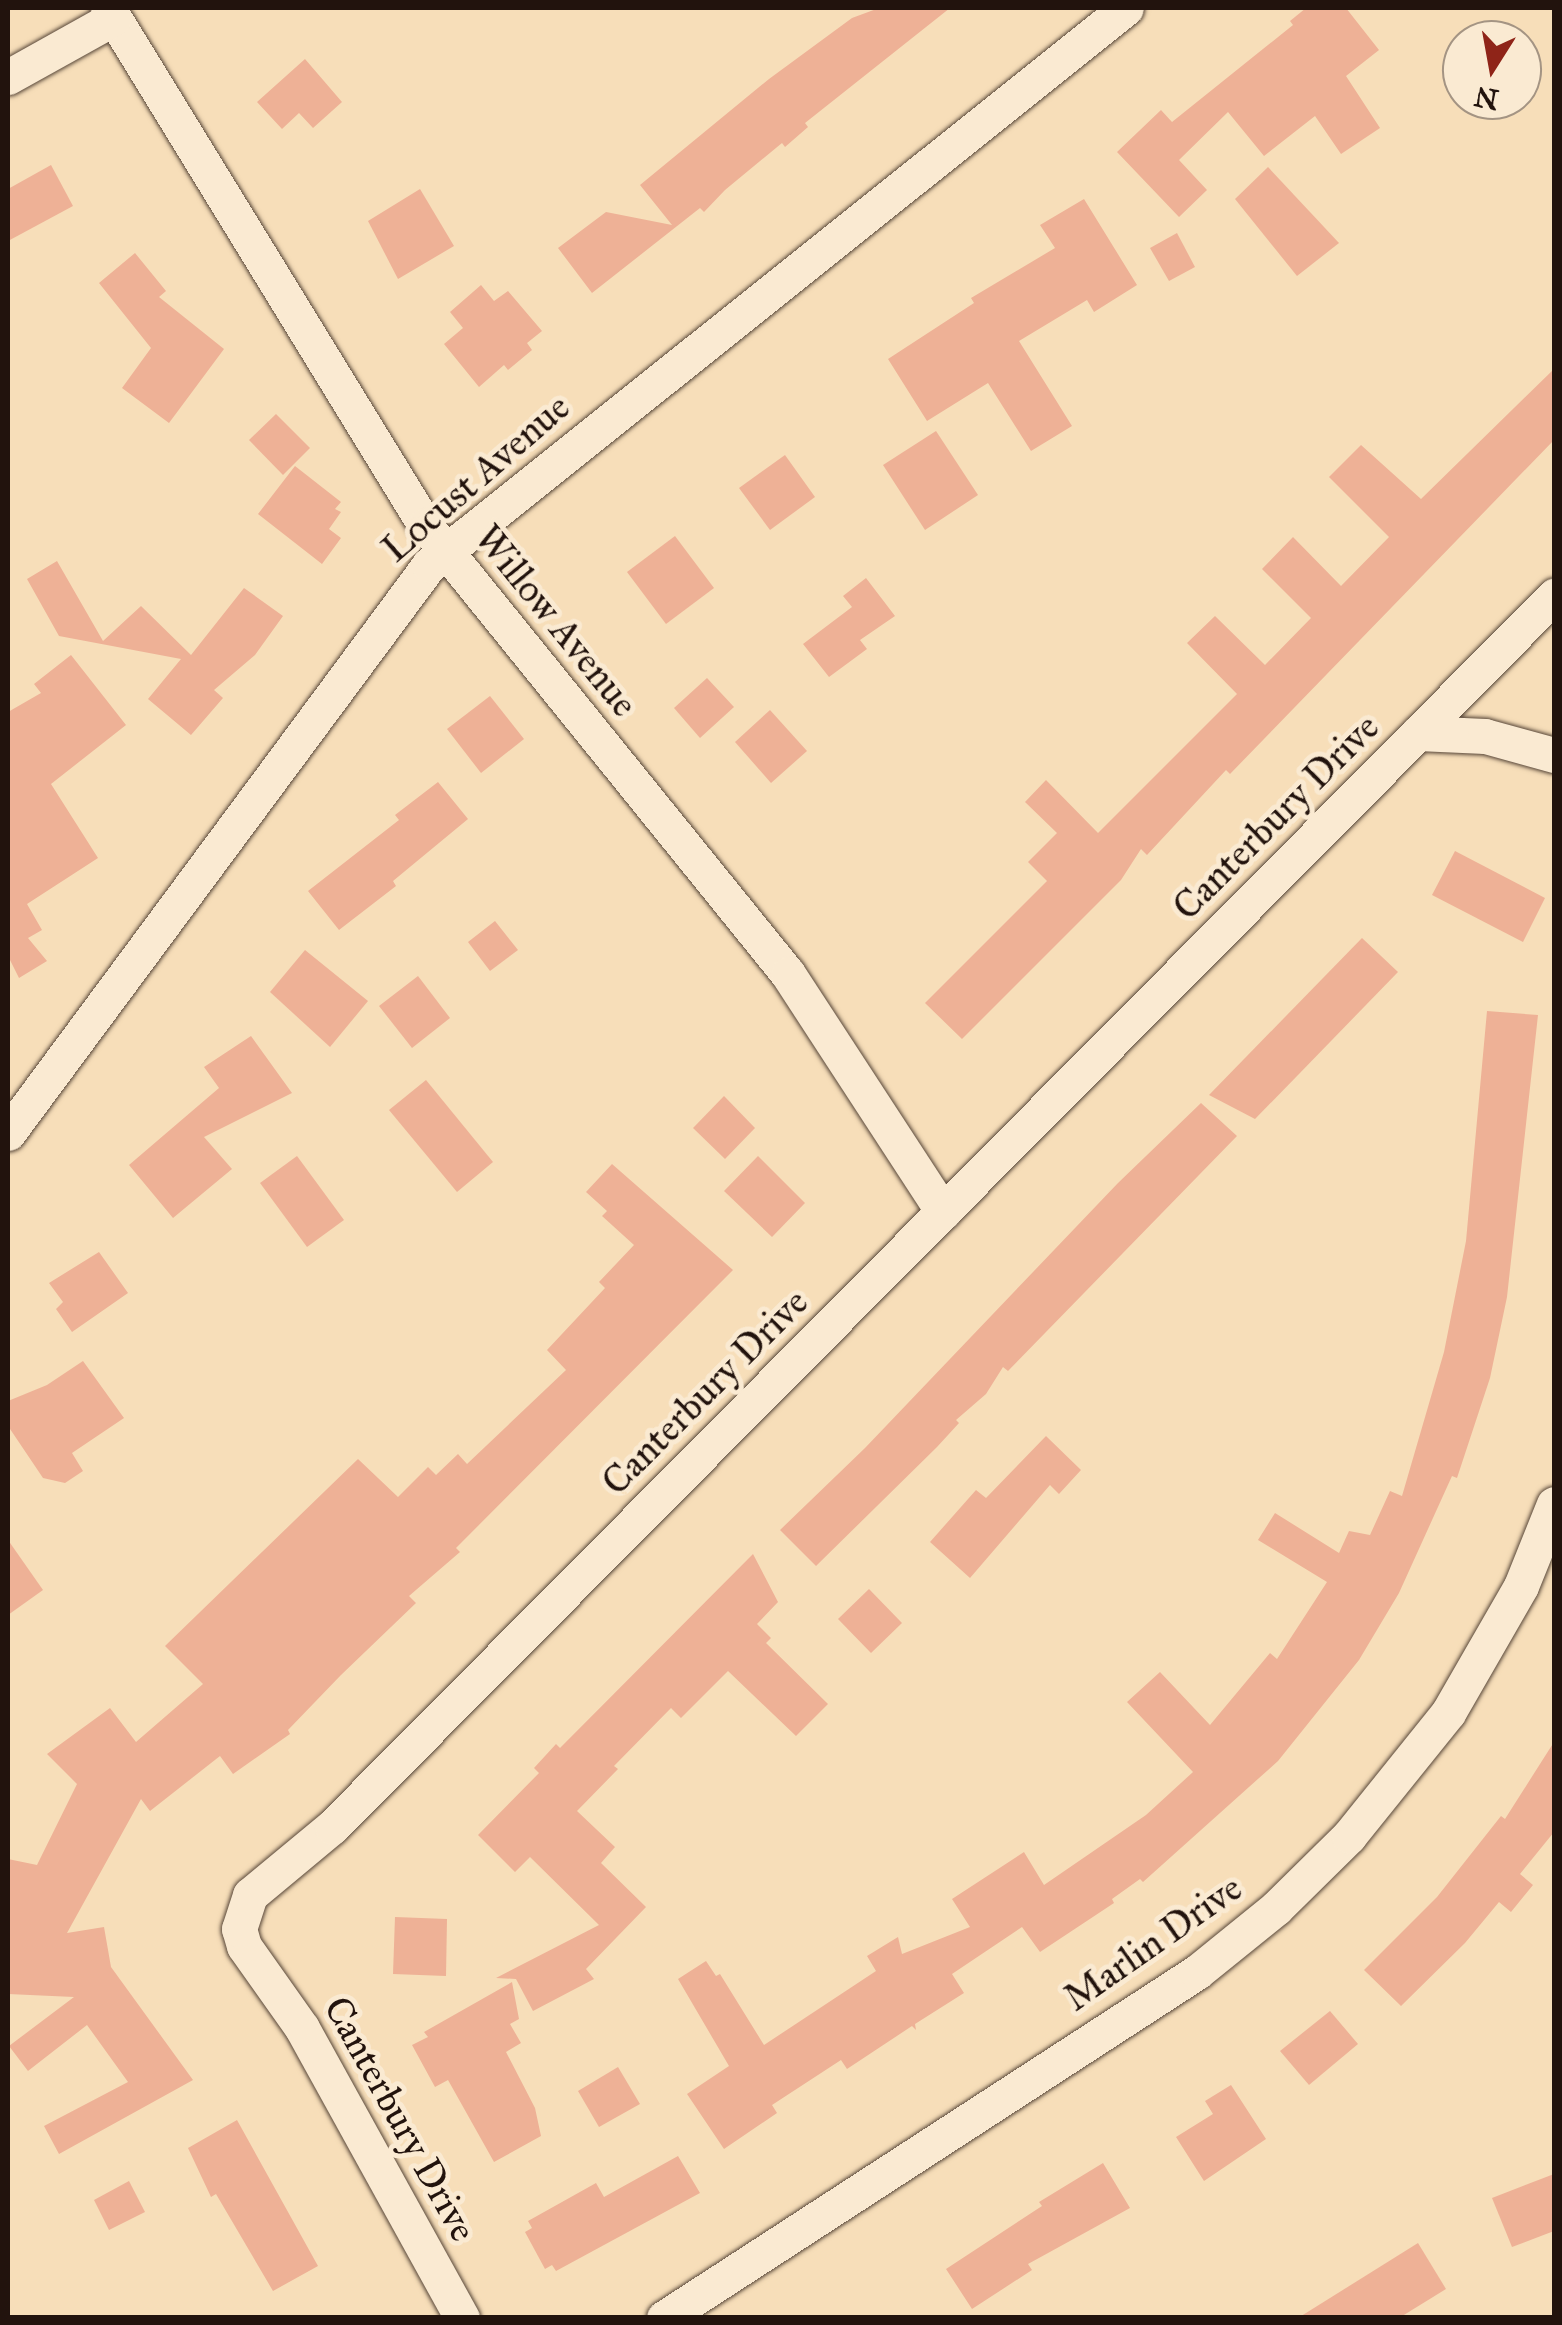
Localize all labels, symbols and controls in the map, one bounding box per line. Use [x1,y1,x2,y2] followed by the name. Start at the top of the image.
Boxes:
[1442,20,1542,120] north arrow
[1472,79,1502,117] text: N
[373,384,579,572] street label: Locust Avenue
[465,516,647,726] street label: Willow Avenue
[1164,705,1388,929] street label: Canterbury Drive
[593,1280,817,1504] street label: Canterbury Drive
[1055,1865,1251,2021] street label: Marlin Drive
[314,1989,486,2249] street label: Canterbury Drive

